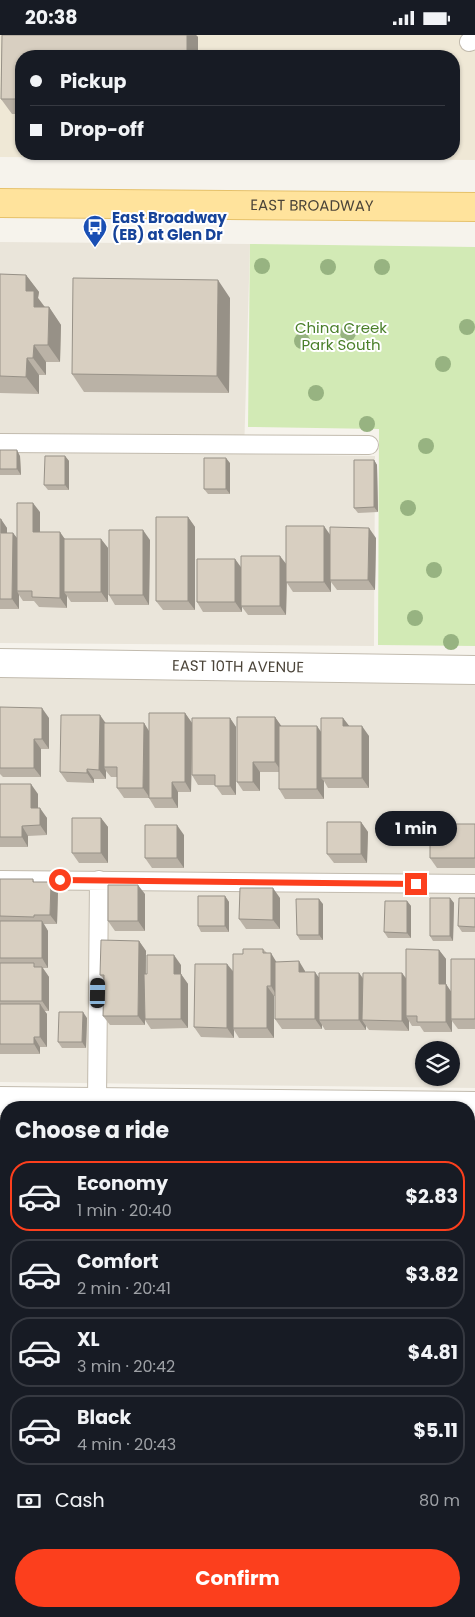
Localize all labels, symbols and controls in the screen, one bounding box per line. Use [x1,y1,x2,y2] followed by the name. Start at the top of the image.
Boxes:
[25,4,77,31] text: 20:38
[60,68,126,95] text: Pickup
[60,116,144,143] text: Drop-off
[250,194,374,216] street label: EAST BROADWAY
[112,207,227,245] place label: East Broadway (EB) at Glen Dr
[82,214,108,248] bus stop icon: East Broadway (EB) at Glen Dr
[295,317,387,355] park label: China Creek Park South
[172,655,304,677] street label: EAST 10TH AVENUE
[375,811,457,847] callout: 1 min
[395,817,437,840] text: 1 min
[49,869,71,891] route start
[405,873,427,895] route end
[90,978,105,1008] car
[415,1041,460,1086] map controls
[415,1041,460,1086] button: layers
[15,1115,169,1146] text: Choose a ride
[77,1170,168,1197] text: Economy
[17,1174,62,1219] icon: car
[405,1183,458,1210] text: $2.83
[77,1199,172,1222] text: 1 min · 20:40
[77,1248,159,1275] text: Comfort
[17,1252,62,1297] icon: car
[405,1261,458,1288] text: $3.82
[77,1277,171,1300] text: 2 min · 20:41
[77,1326,100,1353] text: XL
[17,1330,62,1375] icon: car
[408,1339,458,1366] text: $4.81
[77,1355,175,1378] text: 3 min · 20:42
[77,1404,131,1431] text: Black
[17,1408,62,1453] icon: car
[414,1417,458,1444] text: $5.11
[77,1433,176,1456] text: 4 min · 20:43
[15,1487,43,1515] icon: cash
[55,1487,105,1514] text: Cash
[419,1489,460,1512] text: 80 m
[15,1549,460,1607] button: Confirm

